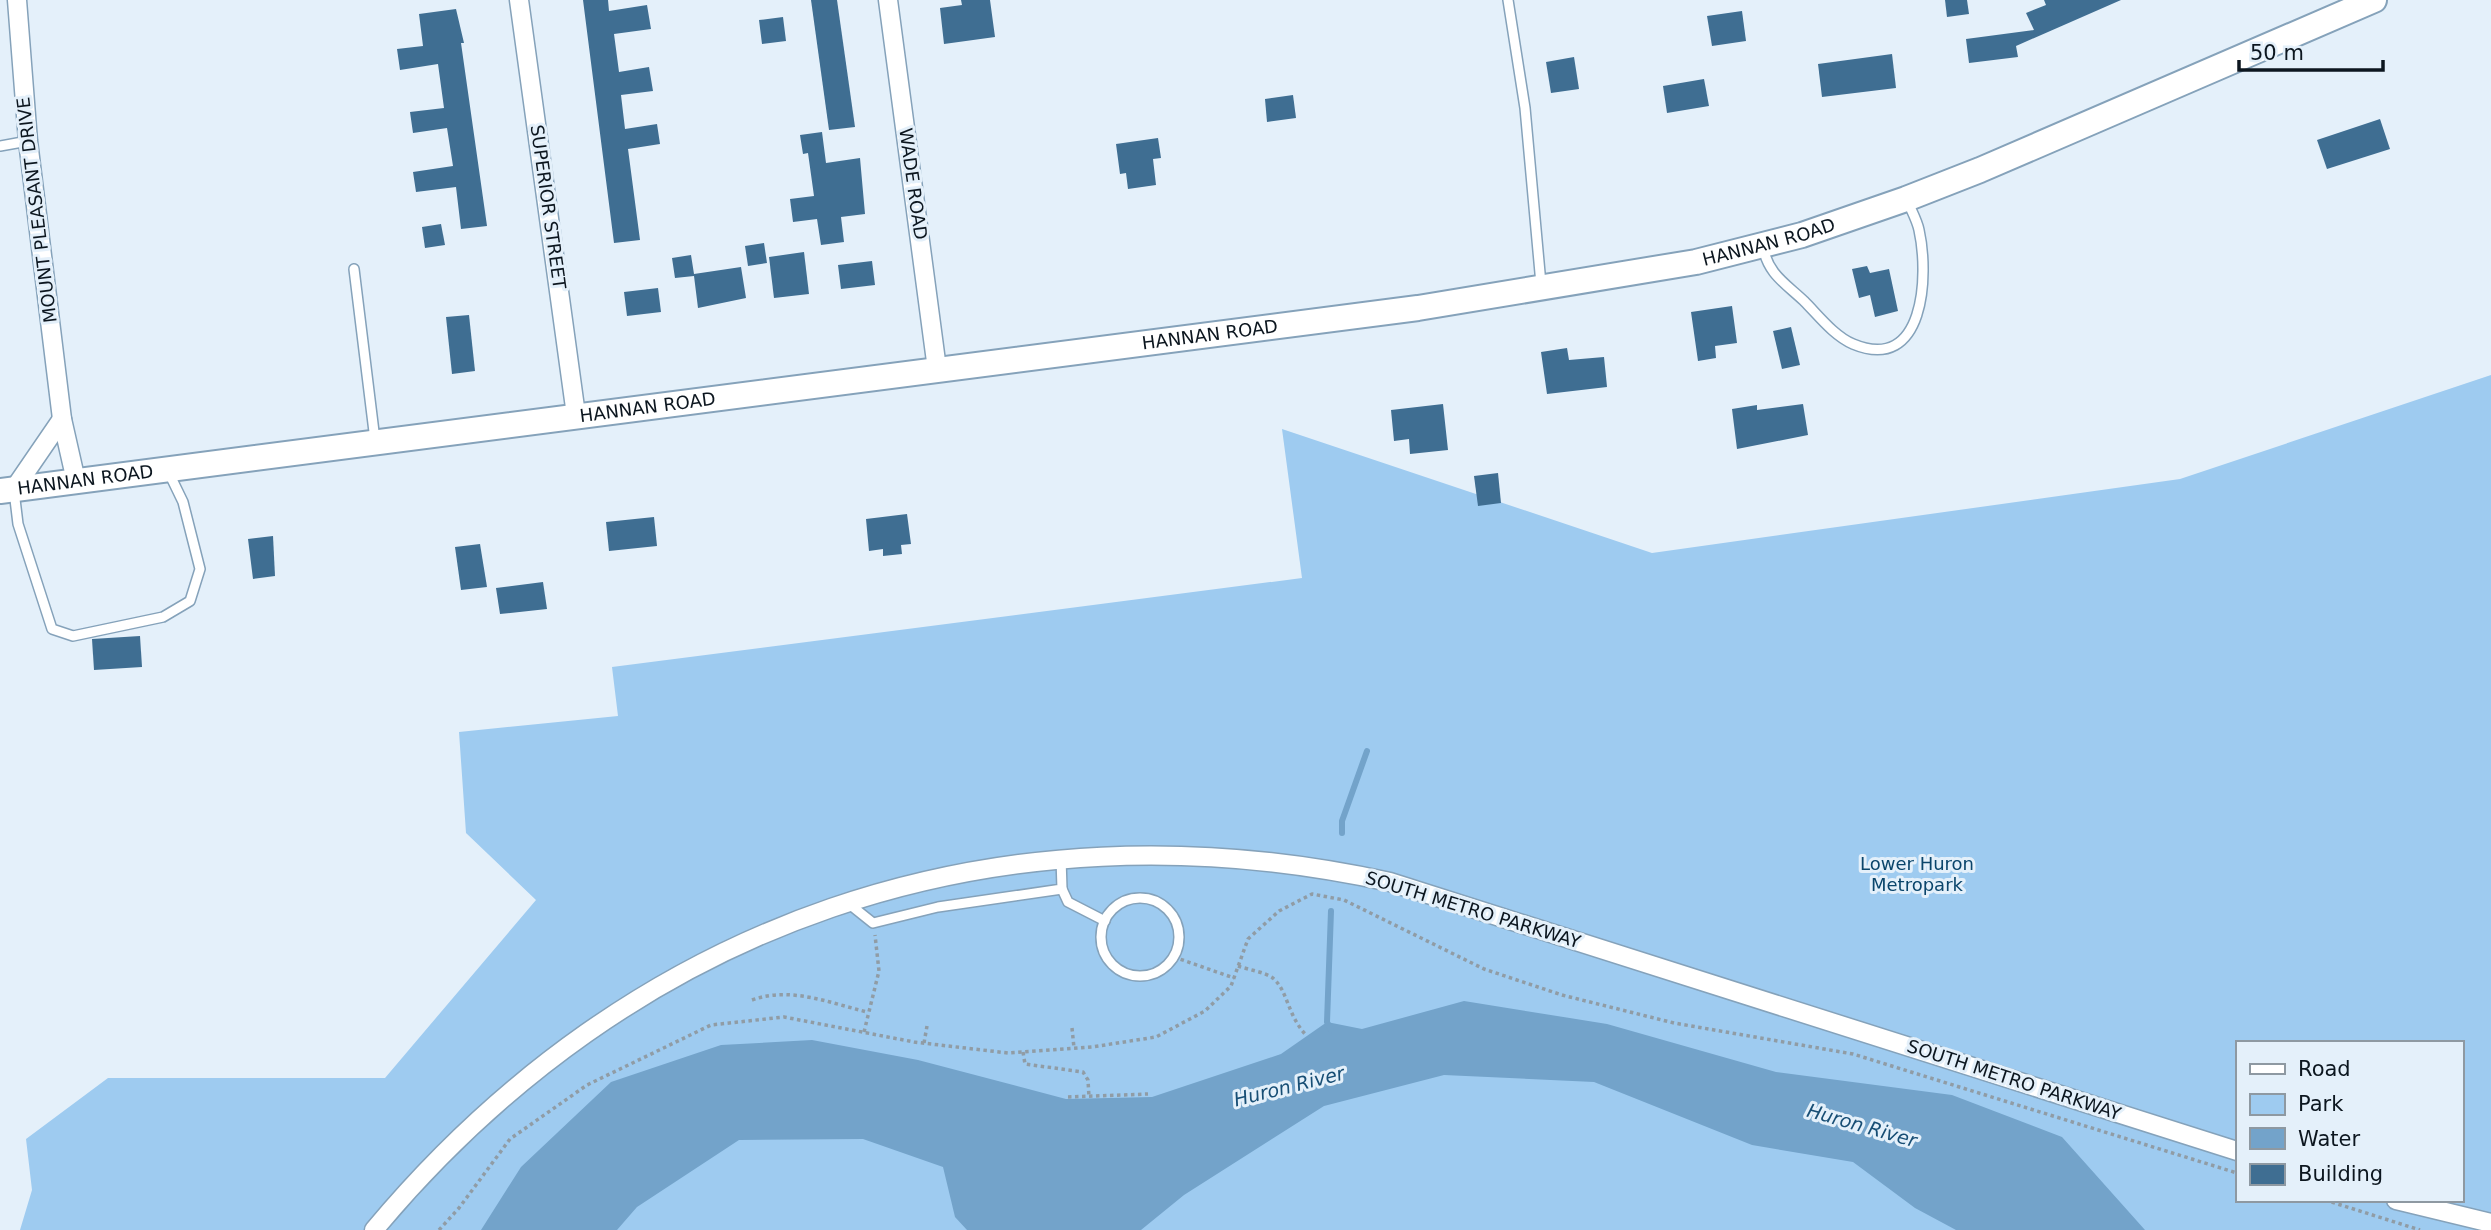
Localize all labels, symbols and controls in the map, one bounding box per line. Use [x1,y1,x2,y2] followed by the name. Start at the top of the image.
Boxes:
[2239,28,2382,72] scale bar
[2250,41,2304,65] text: 50 m
[12,96,61,324] street label: MOUNT PLEASANT DRIVE
[527,123,571,291] street label: SUPERIOR STREET
[895,127,932,241] street label: WADE ROAD
[1700,213,1838,270] street label: HANNAN ROAD
[1141,315,1279,354] street label: HANNAN ROAD
[578,388,717,426] street label: HANNAN ROAD
[16,460,154,499] street label: HANNAN ROAD
[1860,853,1974,895] park label: Lower Huron Metropark
[1363,867,1584,953] street label: SOUTH METRO PARKWAY
[1905,1035,2125,1124] street label: SOUTH METRO PARKWAY
[2236,1041,2463,1202] legend
[2298,1057,2351,1081] text: Road
[1231,1061,1348,1110] water label: Huron River
[2298,1092,2344,1116] text: Park
[1805,1099,1921,1151] water label: Huron River
[2298,1127,2360,1151] text: Water
[2298,1162,2383,1186] text: Building

